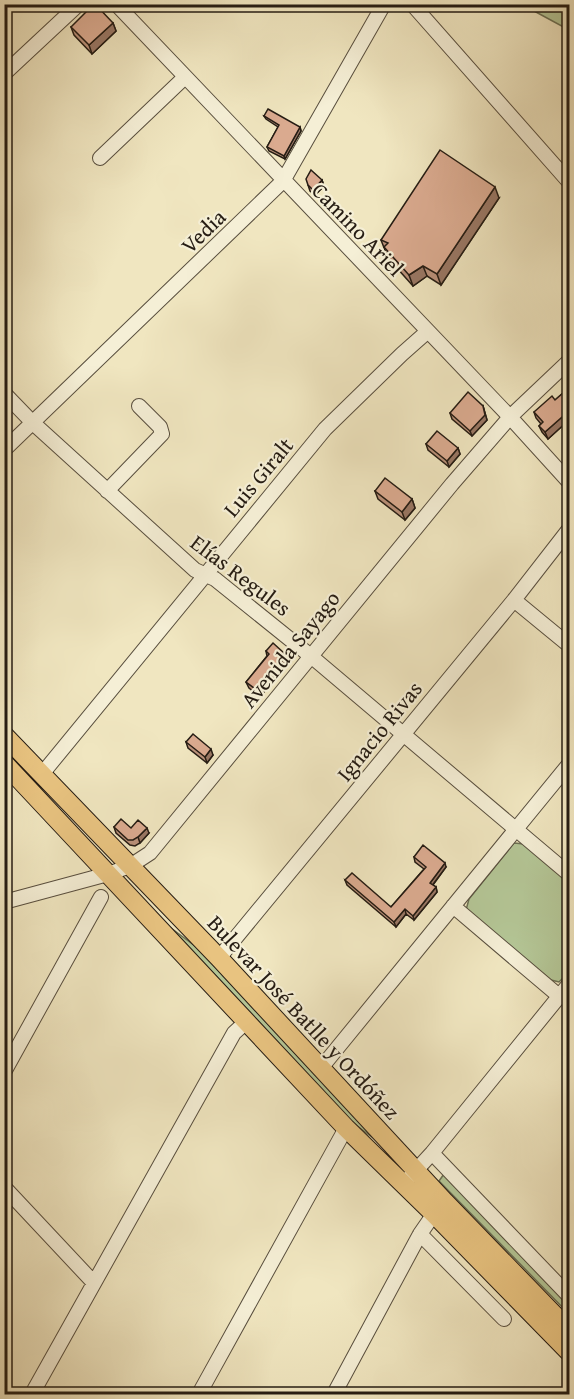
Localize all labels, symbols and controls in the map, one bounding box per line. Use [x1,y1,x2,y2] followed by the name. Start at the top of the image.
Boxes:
[305,175,411,283] street label: Camino Ariel
[173,201,233,260] street label: Vedia
[215,430,301,524] street label: Luis Giralt
[184,527,298,623] street label: Elías Regules
[233,583,347,715] street label: Avenida Sayago
[329,674,429,788] street label: Ignacio Rivas
[201,908,408,1127] street label: Bulevar José Batlle y Ordóñez

